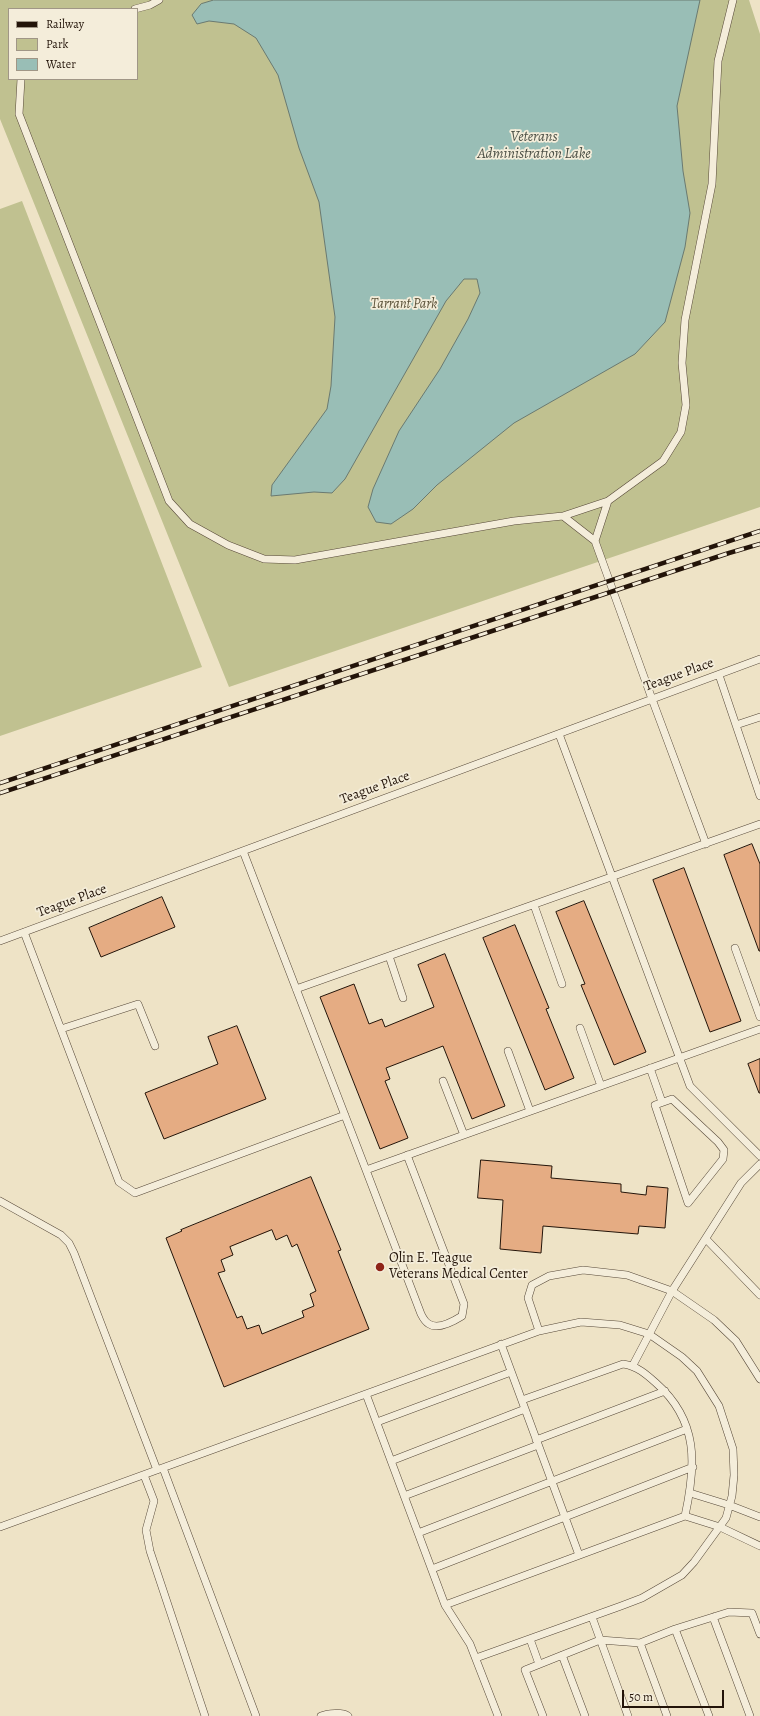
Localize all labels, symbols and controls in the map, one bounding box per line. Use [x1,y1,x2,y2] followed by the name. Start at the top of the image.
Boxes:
[8,8,138,80] legend
[46,16,84,32] text: Railway
[46,36,69,52] text: Park
[46,56,76,72] text: Water
[477,128,591,163] water label: Veterans Administration Lake
[371,297,437,313] park label: Tarrant Park
[642,655,716,695] street label: Teague Place
[338,768,412,808] street label: Teague Place
[35,881,109,921] street label: Teague Place
[389,1251,528,1284] place label: Olin E. Teague Veterans Medical Center
[374,1261,386,1273] marker: Olin E. Teague Veterans Medical Center
[624,1682,726,1708] scale bar
[629,1689,653,1705] text: 50 m

